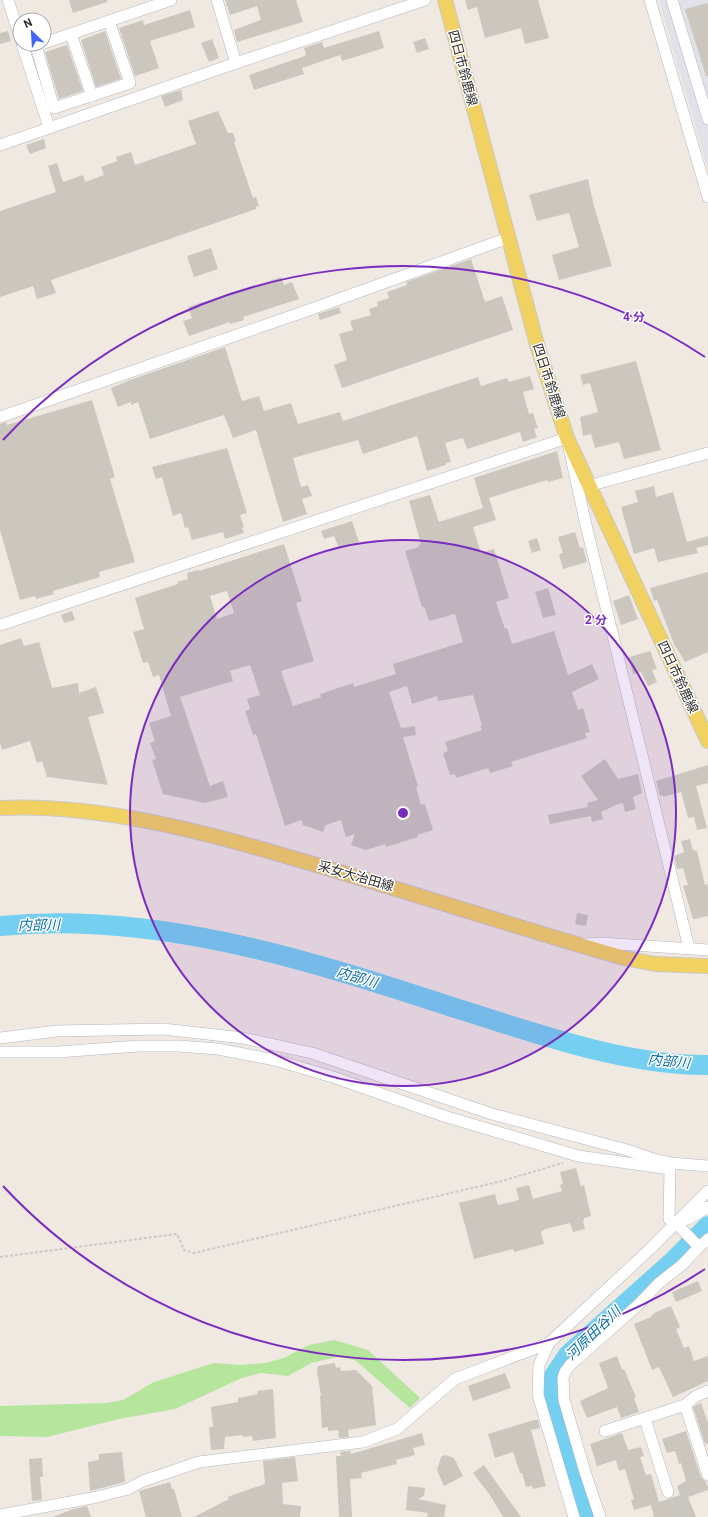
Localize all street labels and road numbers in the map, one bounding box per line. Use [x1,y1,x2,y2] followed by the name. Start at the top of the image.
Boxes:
[446,28,480,108] street label: 四日市鈴鹿線
[530,342,568,420] street label: 四日市鈴鹿線
[655,638,701,716] street label: 四日市鈴鹿線
[316,858,396,894] street label: 采女大治田線

